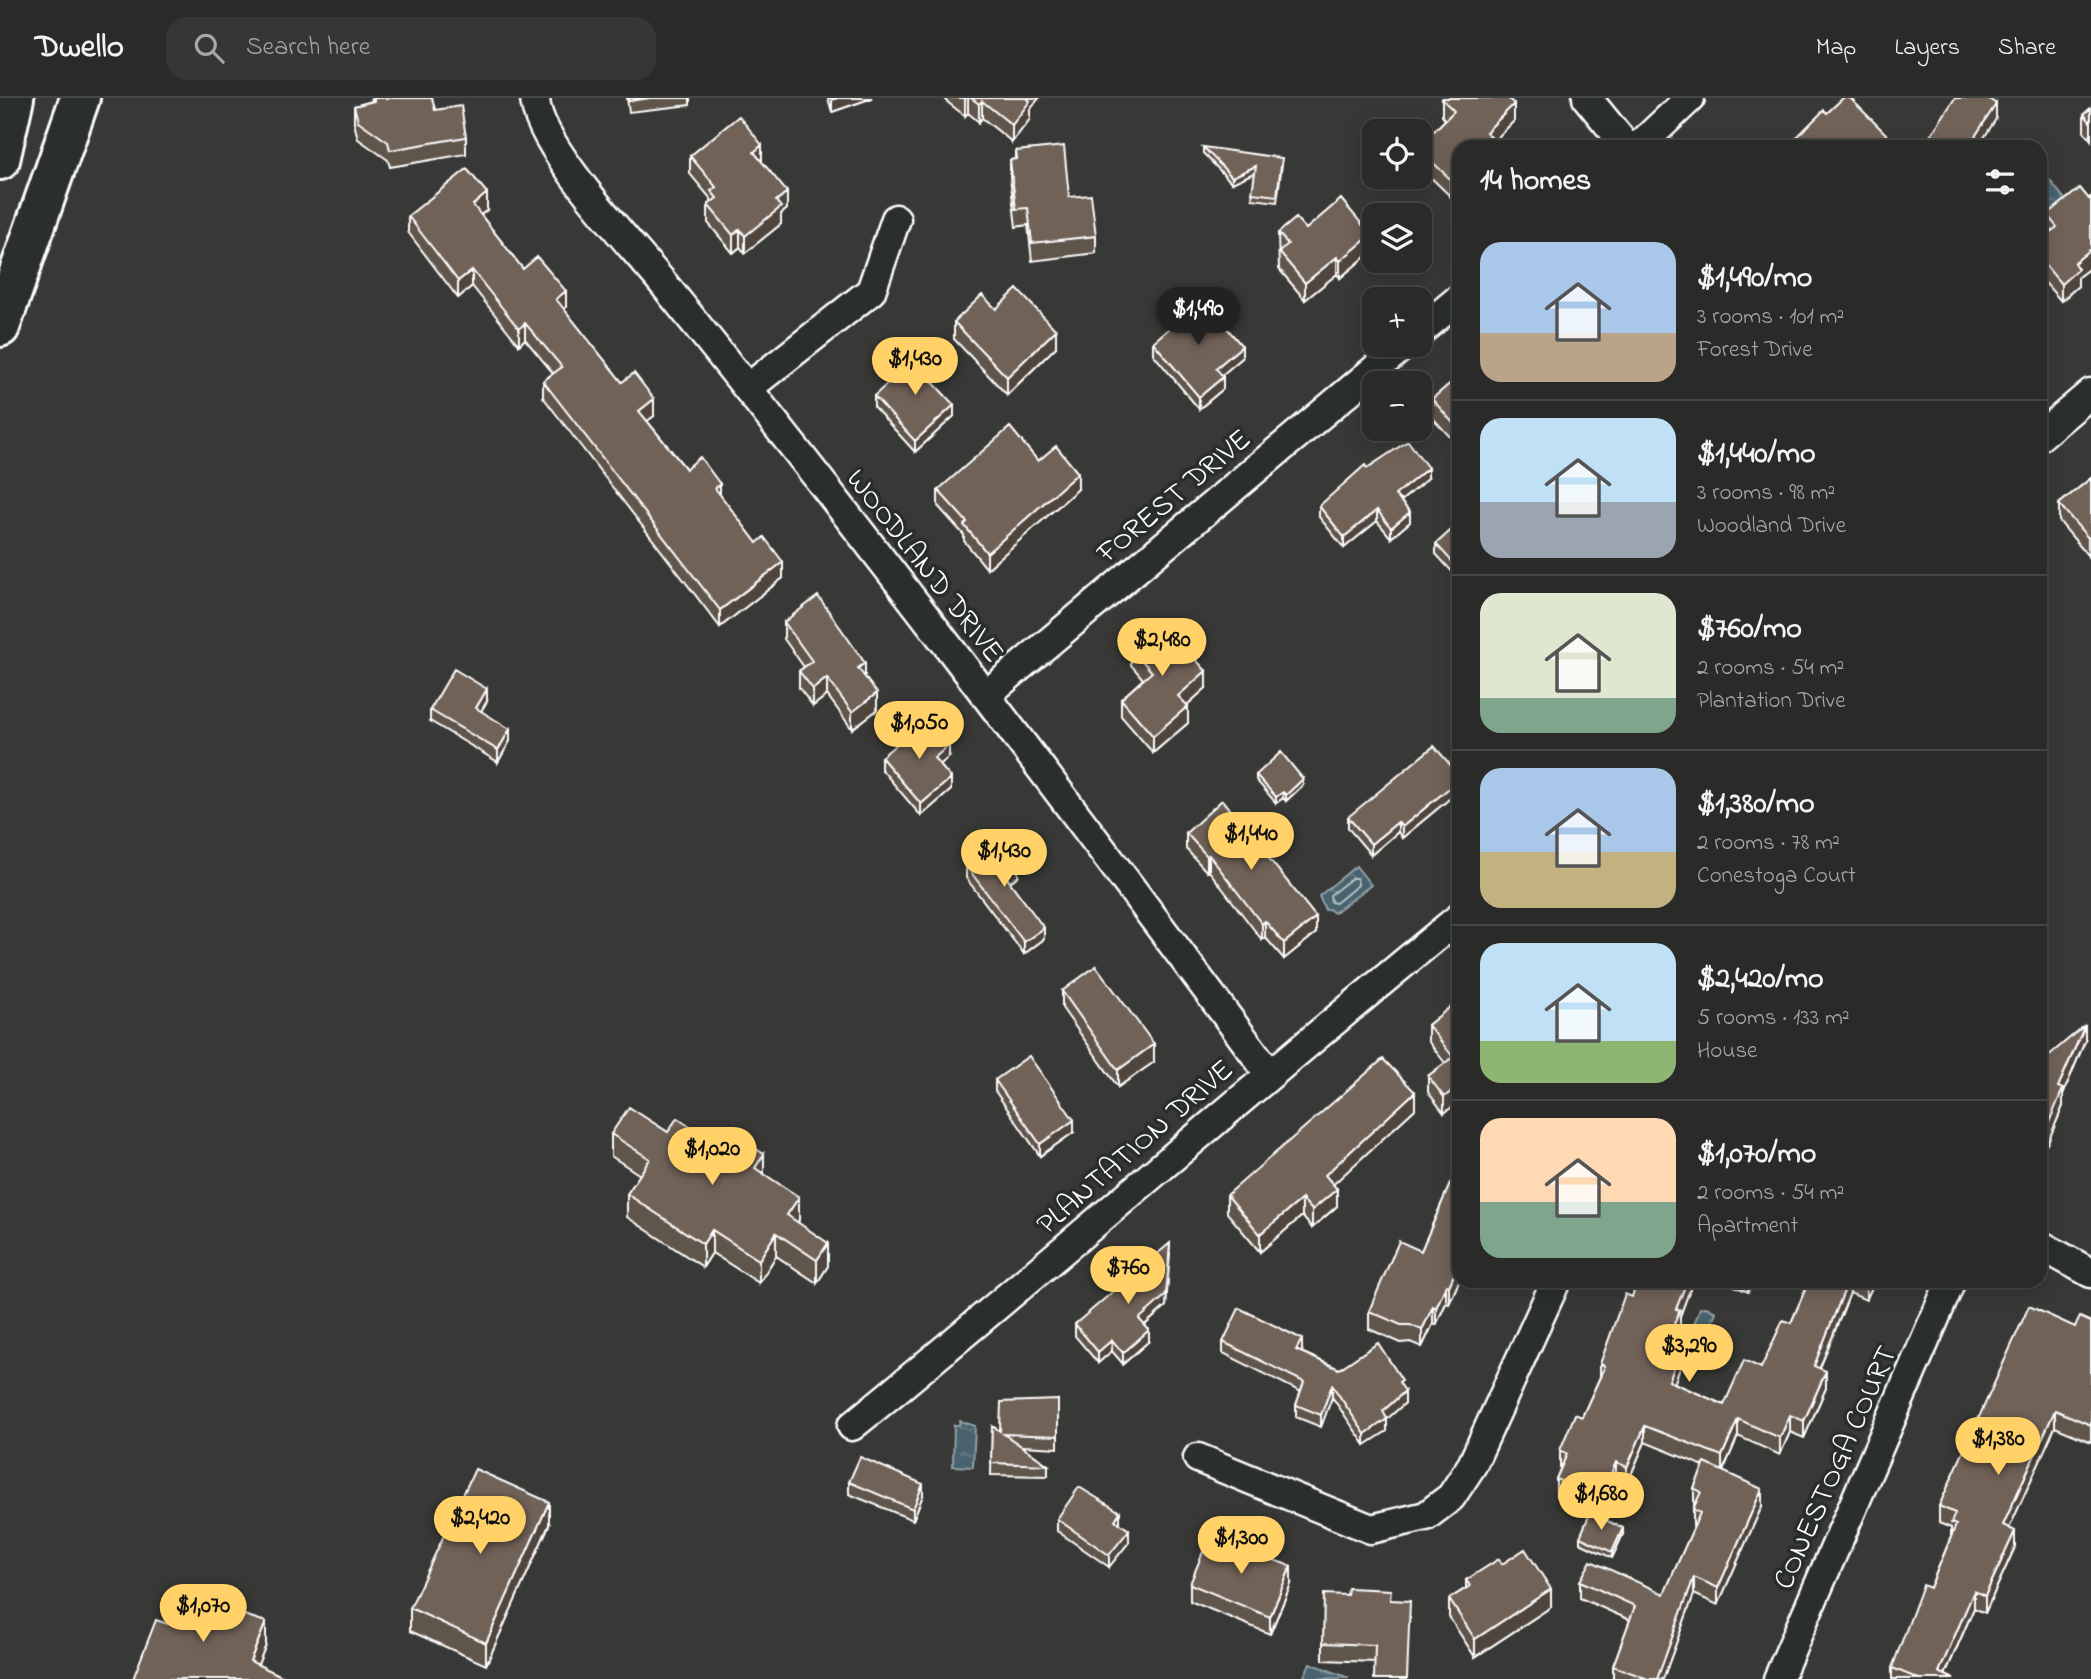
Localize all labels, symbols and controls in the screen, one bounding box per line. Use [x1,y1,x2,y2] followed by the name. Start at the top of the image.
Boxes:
[166,17,656,80] search box
[35,24,124,72] text: Dwello
[190,29,228,67] icon: search
[246,29,370,67] text: Search here
[1816,31,1856,66] text: Map
[1894,31,1960,66] text: Layers
[1998,31,2056,66] text: Share
[1362,119,1432,441] map controls
[1362,119,1432,189] button: locate
[1480,160,1591,204] text: 14 homes
[1981,163,2019,201] icon: filters
[1362,203,1432,273] button: layers
[1697,257,1812,301] text: $1,490/mo
[1536,270,1620,354] icon: home
[1362,287,1432,357] button: +
[1141,288,1255,347] pin: $1,490
[1172,293,1224,326] text: $1,490
[1697,301,1844,334] text: 3 rooms · 101 m²
[1697,334,1812,367] text: Forest Drive
[858,338,972,397] pin: $1,430
[888,343,942,376] text: $1,430
[1362,371,1432,441] button: −
[1087,419,1262,576] street label: FOREST DRIVE
[1697,433,1816,477] text: $1,440/mo
[1536,446,1620,530] icon: home
[834,460,1014,673] street label: WOODLAND DRIVE
[1697,477,1835,510] text: 3 rooms · 98 m²
[1697,510,1846,543] text: Woodland Drive
[1697,608,1802,652] text: $760/mo
[1105,618,1219,678] pin: $2,480
[1536,621,1620,705] icon: home
[1133,624,1191,657] text: $2,480
[1697,652,1844,685] text: 2 rooms · 54 m²
[1697,685,1846,718] text: Plantation Drive
[862,702,976,761] pin: $1,050
[890,707,948,740] text: $1,050
[1697,783,1815,827] text: $1,380/mo
[1536,796,1620,880] icon: home
[1194,812,1308,872] pin: $1,440
[1224,818,1278,851] text: $1,440
[1697,827,1840,860] text: 2 rooms · 78 m²
[947,830,1061,889] pin: $1,430
[977,835,1031,868] text: $1,430
[1697,860,1856,893] text: Conestoga Court
[1697,958,1824,1002] text: $2,420/mo
[1536,971,1620,1055] icon: home
[1697,1002,1850,1035] text: 5 rooms · 133 m²
[1697,1035,1757,1068] text: House
[1028,1050,1244,1247] street label: PLANTATION DRIVE
[655,1128,769,1187] pin: $1,020
[684,1133,740,1166] text: $1,020
[1697,1133,1816,1177] text: $1,070/mo
[1536,1146,1620,1230] icon: home
[1697,1177,1844,1210] text: 2 rooms · 54 m²
[1697,1210,1798,1243] text: Apartment
[1087,1246,1169,1306] pin: $760
[1106,1252,1150,1285] text: $760
[1632,1324,1746,1384] pin: $3,290
[1661,1330,1717,1363] text: $3,290
[1763,1339,1910,1597] street label: CONESTOGA COURT
[1941,1418,2055,1477] pin: $1,380
[1971,1423,2025,1456] text: $1,380
[1544,1472,1658,1532] pin: $1,680
[1574,1478,1628,1511] text: $1,680
[423,1496,537,1556] pin: $2,420
[450,1502,510,1535] text: $2,420
[1184,1516,1298,1576] pin: $1,300
[1214,1522,1268,1555] text: $1,300
[146,1584,260,1644] pin: $1,070
[176,1590,230,1623] text: $1,070

